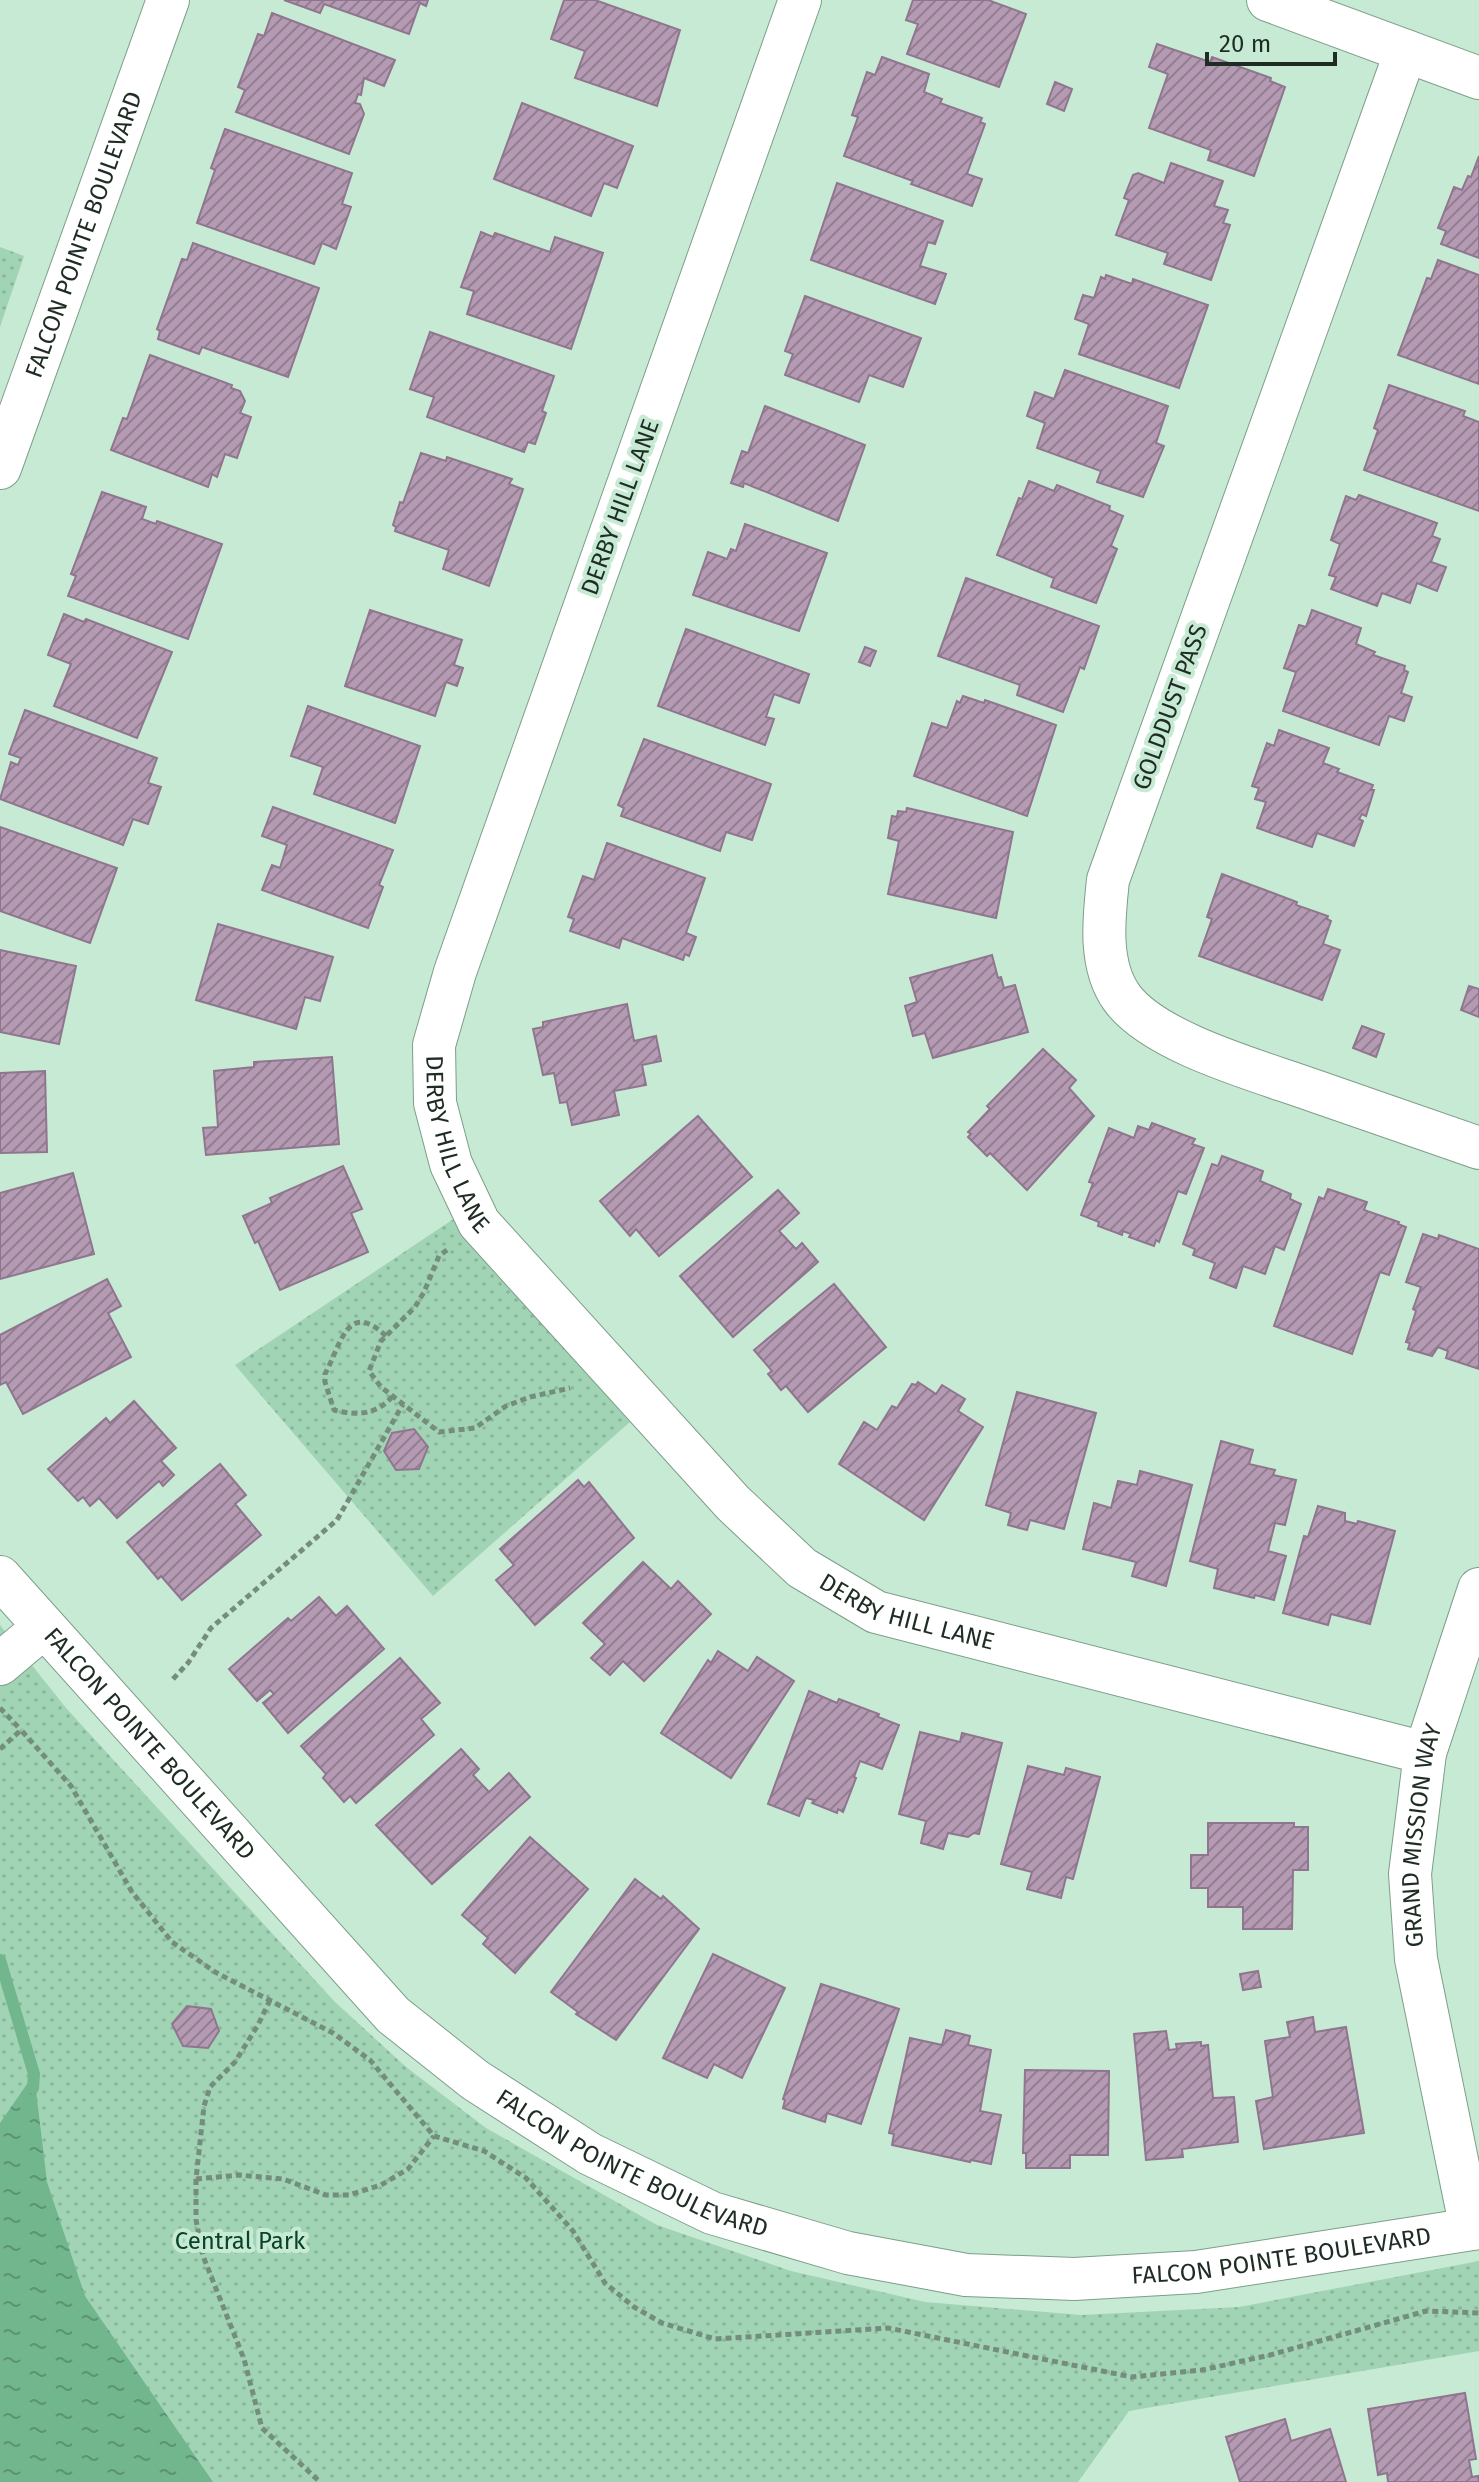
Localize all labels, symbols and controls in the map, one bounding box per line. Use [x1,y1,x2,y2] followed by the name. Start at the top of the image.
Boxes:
[1207,16,1335,66] scale bar
[1219,30,1271,58] text: 20 m
[20,88,148,381] street label: FALCON POINTE BOULEVARD
[575,415,665,599] street label: DERBY HILL LANE
[1127,621,1213,793] street label: GOLDDUST PASS
[420,1055,495,1239] street label: DERBY HILL LANE
[814,1568,998,1656] street label: DERBY HILL LANE
[38,1622,261,1865] street label: FALCON POINTE BOULEVARD
[1396,1719,1448,1948] street label: GRAND MISSION WAY
[491,2083,771,2243] street label: FALCON POINTE BOULEVARD
[1131,2222,1433,2290] street label: FALCON POINTE BOULEVARD
[175,2227,306,2255] park label: Central Park

